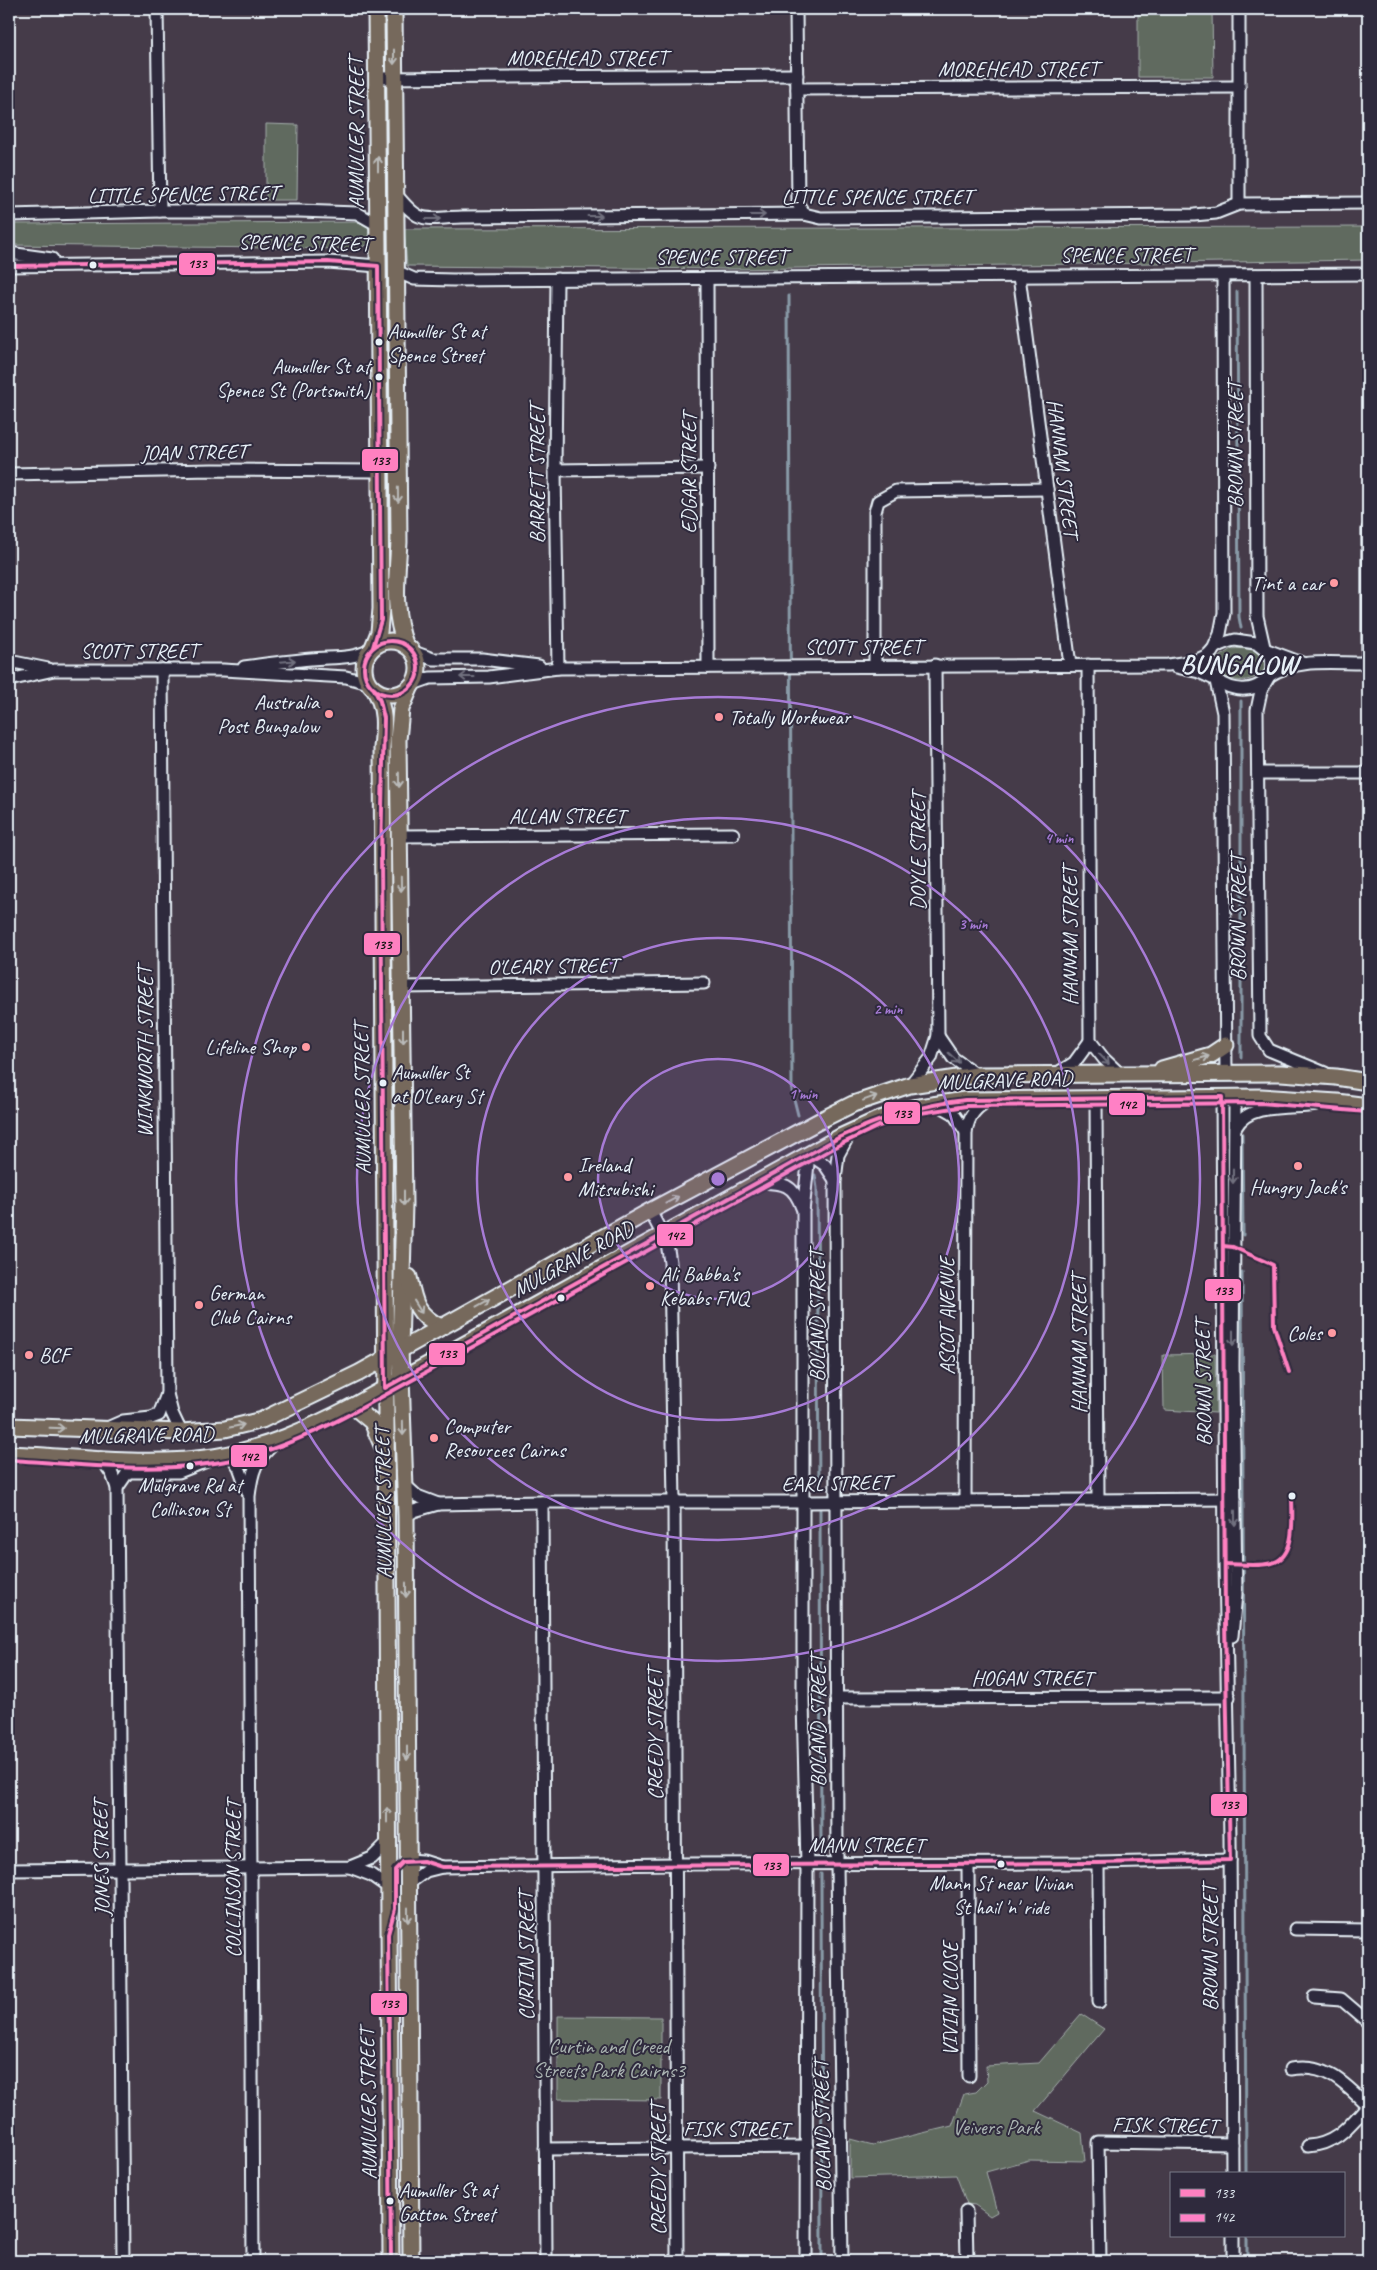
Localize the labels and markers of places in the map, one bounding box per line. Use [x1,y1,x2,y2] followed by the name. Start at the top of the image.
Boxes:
[88,260,98,270] unlabelled marker
[388,319,489,368] place label: Aumuller St at Spence Street
[374,337,384,347] marker: Aumuller St at Spence Street
[217,354,373,403] place label: Aumuller St at Spence St (Portsmith)
[374,372,384,382] marker: Aumuller St at Spence St (Portsmith)
[1251,570,1326,596] place label: Tint a car
[1328,577,1340,589] marker: Tint a car
[217,689,321,739] place label: Australia Post Bungalow
[729,704,852,730] place label: Totally Workwear
[323,708,335,720] marker: Australia Post Bungalow
[713,711,725,723] marker: Totally Workwear
[205,1034,297,1060] place label: Lifeline Shop
[300,1041,312,1053] marker: Lifeline Shop
[392,1060,486,1109] place label: Aumuller St at O'Leary St
[378,1078,388,1088] marker: Aumuller St at O'Leary St
[578,1152,656,1202] place label: Ireland Mitsubishi
[1292,1160,1304,1172] marker: Hungry Jack's
[709,1170,727,1188] centre of rings
[562,1171,574,1183] marker: Ireland Mitsubishi
[1250,1174,1348,1200] place label: Hungry Jack's
[660,1261,751,1311] place label: Ali Babba's Kebabs FNQ
[209,1280,293,1330] place label: German Club Cairns
[644,1280,656,1292] marker: Ali Babba's Kebabs FNQ
[556,1293,566,1303] unlabelled marker
[193,1299,205,1311] marker: German Club Cairns
[1287,1320,1324,1346] place label: Coles
[1326,1327,1338,1339] marker: Coles
[39,1342,73,1368] place label: BCF
[23,1349,35,1361] marker: BCF
[444,1413,567,1463] place label: Computer Resources Cairns
[428,1432,440,1444] marker: Computer Resources Cairns
[185,1461,195,1471] marker: Mulgrave Rd at Collinson St
[138,1473,245,1522] place label: Mulgrave Rd at Collinson St
[1287,1491,1297,1501] unlabelled marker
[996,1859,1006,1869] marker: Mann St near Vivian St hail 'n' ride
[929,1871,1074,1920] place label: Mann St near Vivian St hail 'n' ride
[399,2178,500,2227] place label: Aumuller St at Gatton Street
[385,2196,395,2206] marker: Aumuller St at Gatton Street

